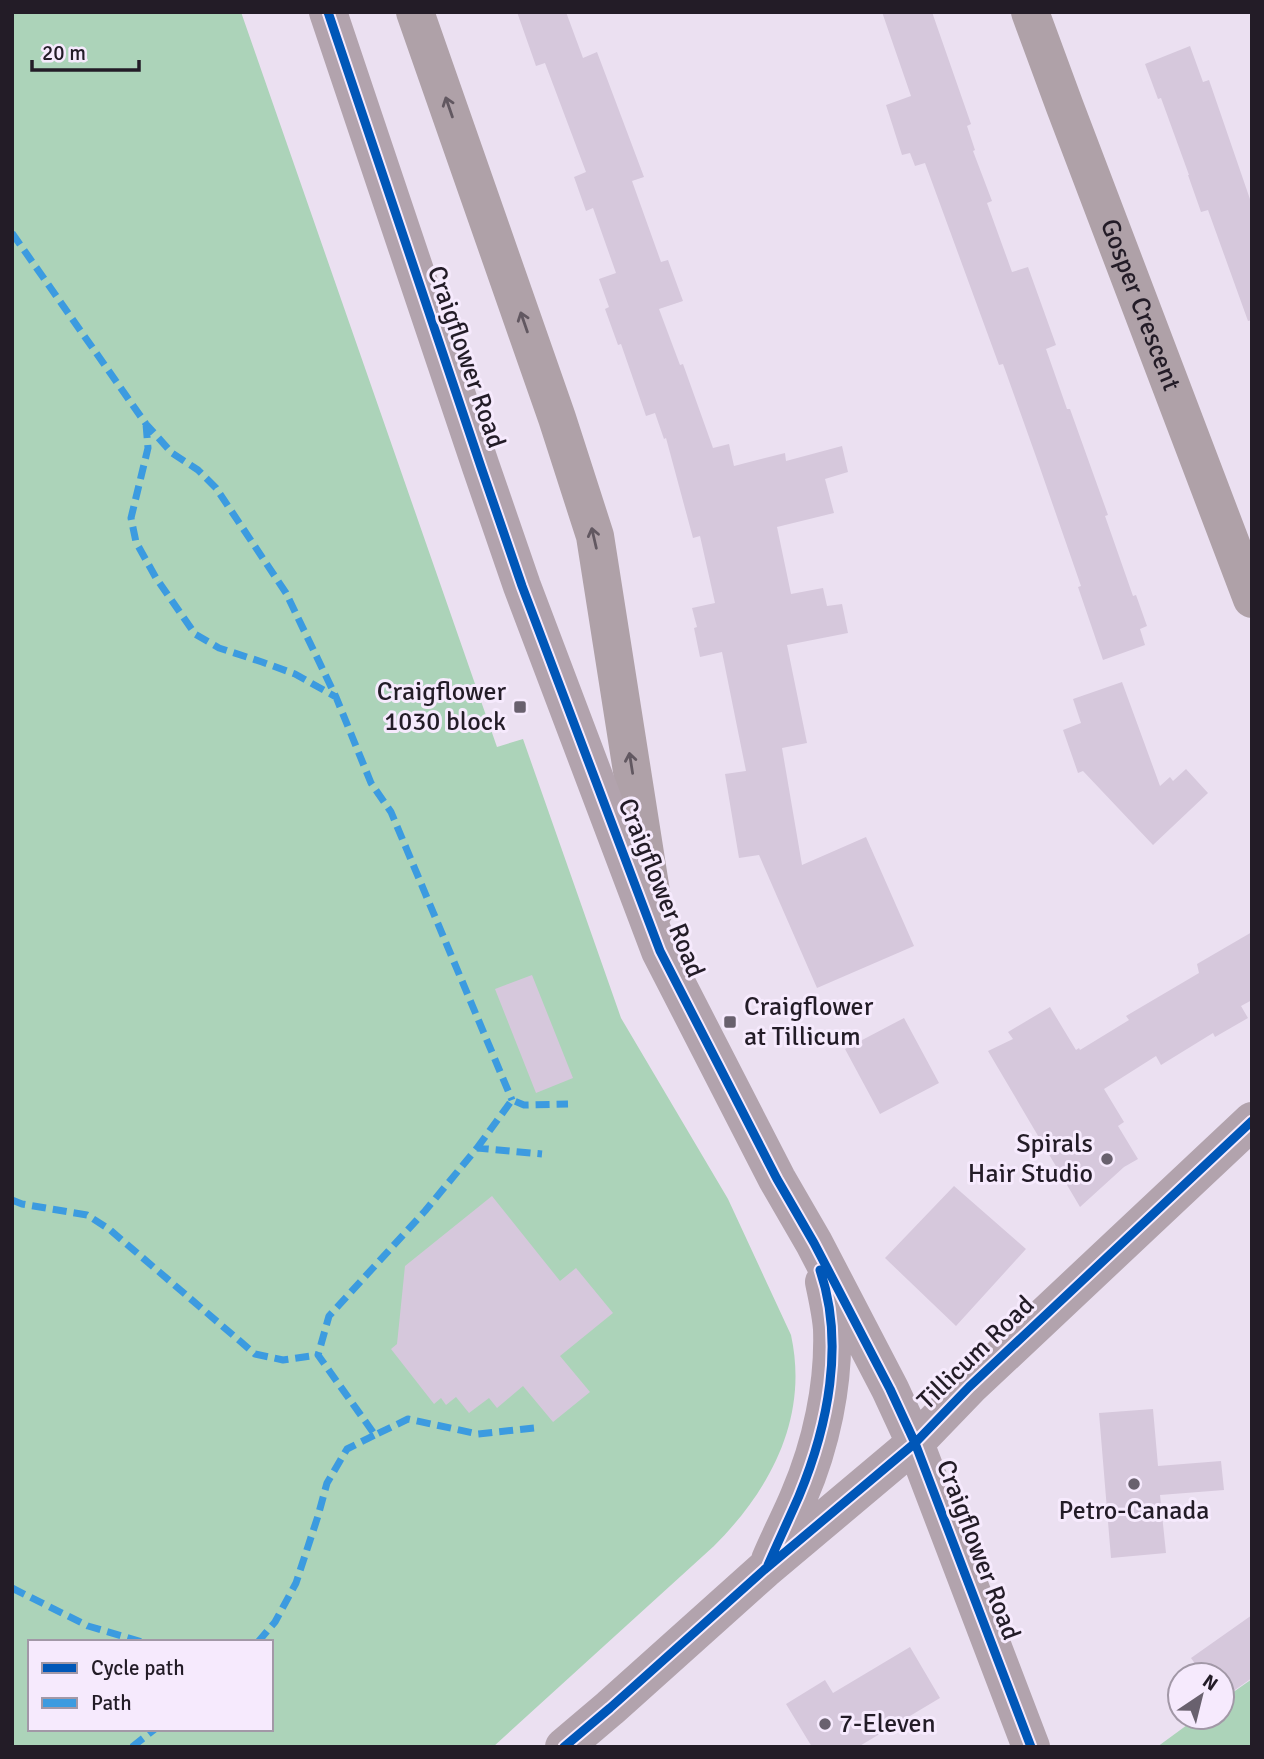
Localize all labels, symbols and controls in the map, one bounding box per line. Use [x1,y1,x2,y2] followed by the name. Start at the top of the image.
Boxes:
[32,28,138,72] scale bar
[42,40,86,66] text: 20 m
[441,97,454,119] one-way arrow
[1093,214,1187,395] street label: Gosper Crescent
[420,262,512,452] street label: Craigflower Road
[517,311,530,333] one-way arrow
[587,527,601,550] one-way arrow
[377,676,506,738] place label: Craigflower 1030 block
[512,699,528,715] marker: Craigflower 1030 block
[624,752,637,775] one-way arrow
[610,794,712,982] street label: Craigflower Road
[744,991,874,1053] place label: Craigflower at Tillicum
[722,1014,738,1030] marker: Craigflower at Tillicum
[968,1128,1093,1190] place label: Spirals Hair Studio
[1099,1151,1115,1167] marker: Spirals Hair Studio
[911,1289,1041,1417] street label: Tillicum Road
[929,1455,1027,1645] street label: Craigflower Road
[1126,1476,1142,1492] marker: Petro-Canada
[1059,1495,1209,1527] place label: Petro-Canada
[28,1640,273,1731] legend
[91,1655,185,1681] text: Cycle path
[1166,1661,1236,1731] north arrow
[1198,1669,1222,1697] text: N
[91,1690,132,1716] text: Path
[839,1708,936,1740] place label: 7-Eleven
[817,1716,833,1732] marker: 7-Eleven

